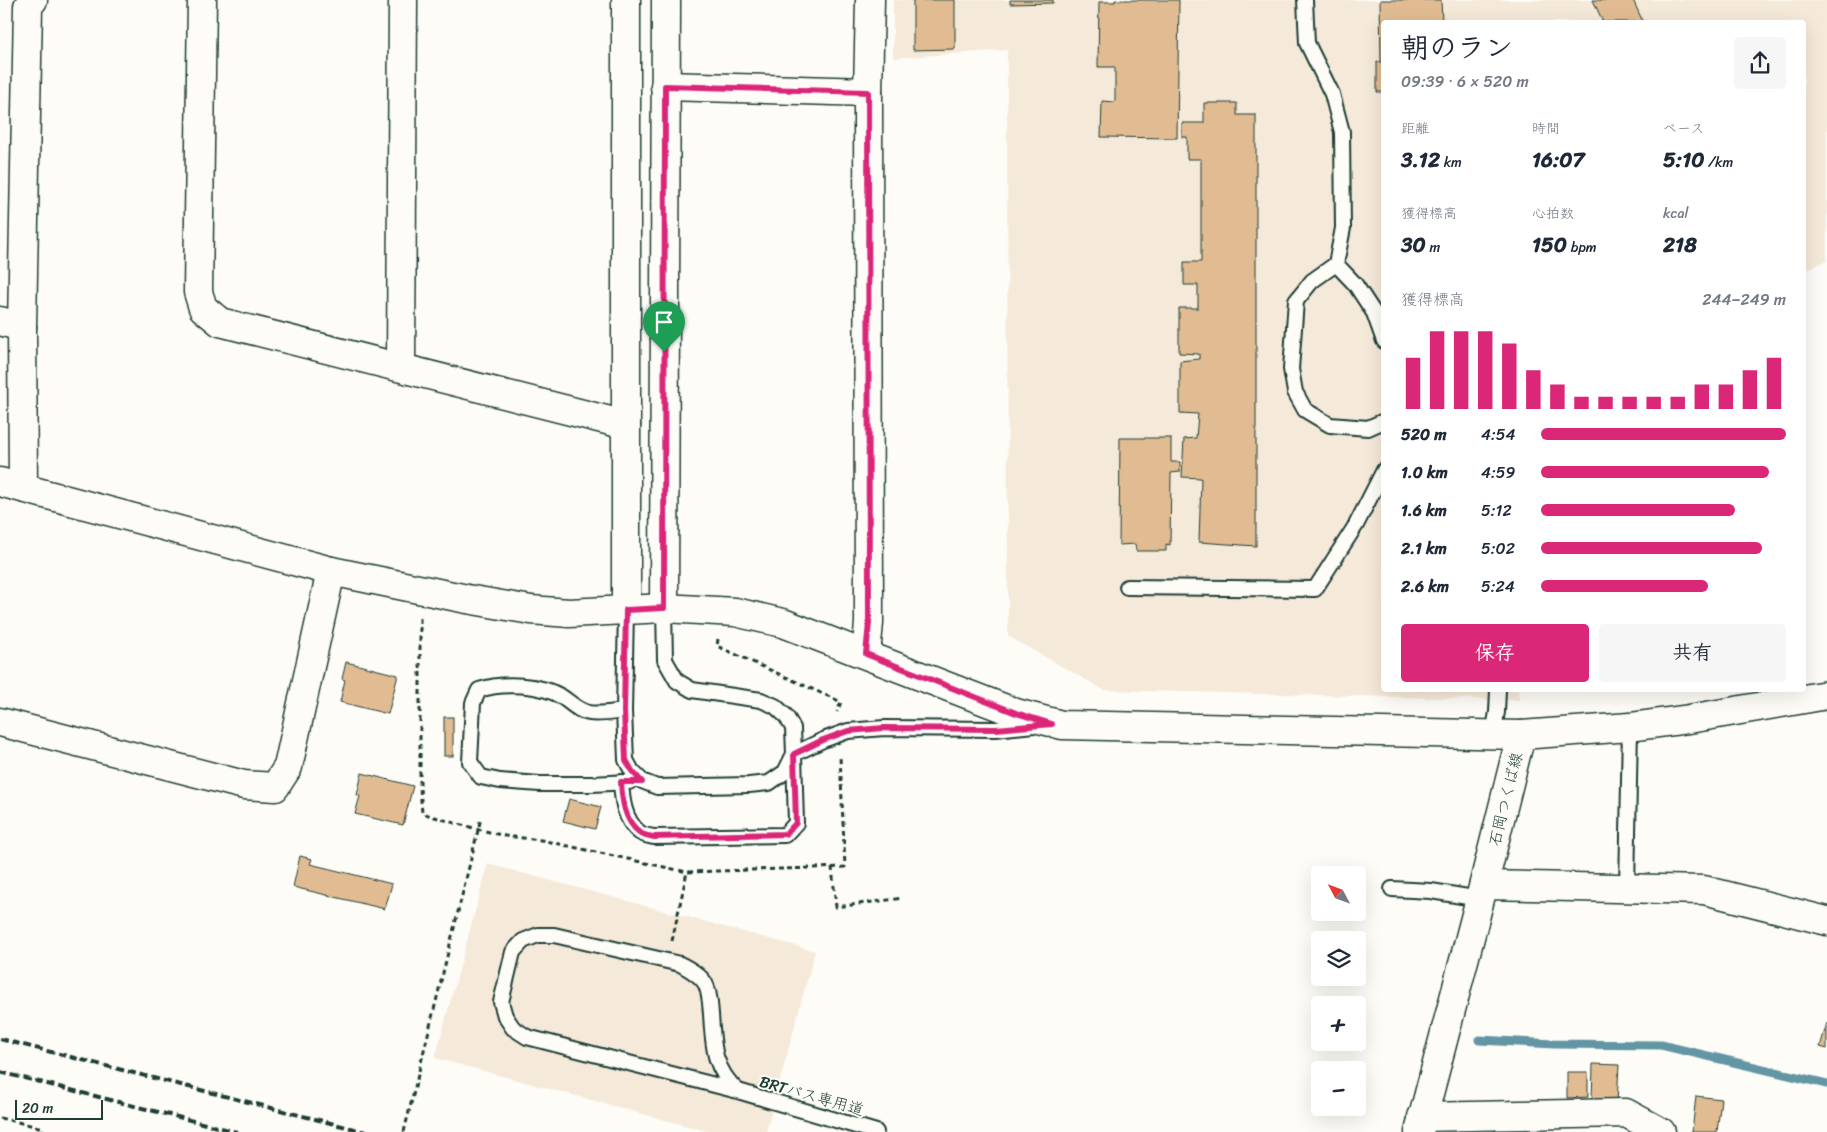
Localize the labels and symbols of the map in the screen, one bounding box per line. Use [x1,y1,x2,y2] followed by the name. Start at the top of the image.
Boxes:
[643,301,685,352] pin
[1480,749,1531,849] street label: 石岡つくば線
[1311,866,1366,921] north arrow
[756,1067,868,1124] street label: BRTバス専用道
[15,1097,102,1120] scale bar

